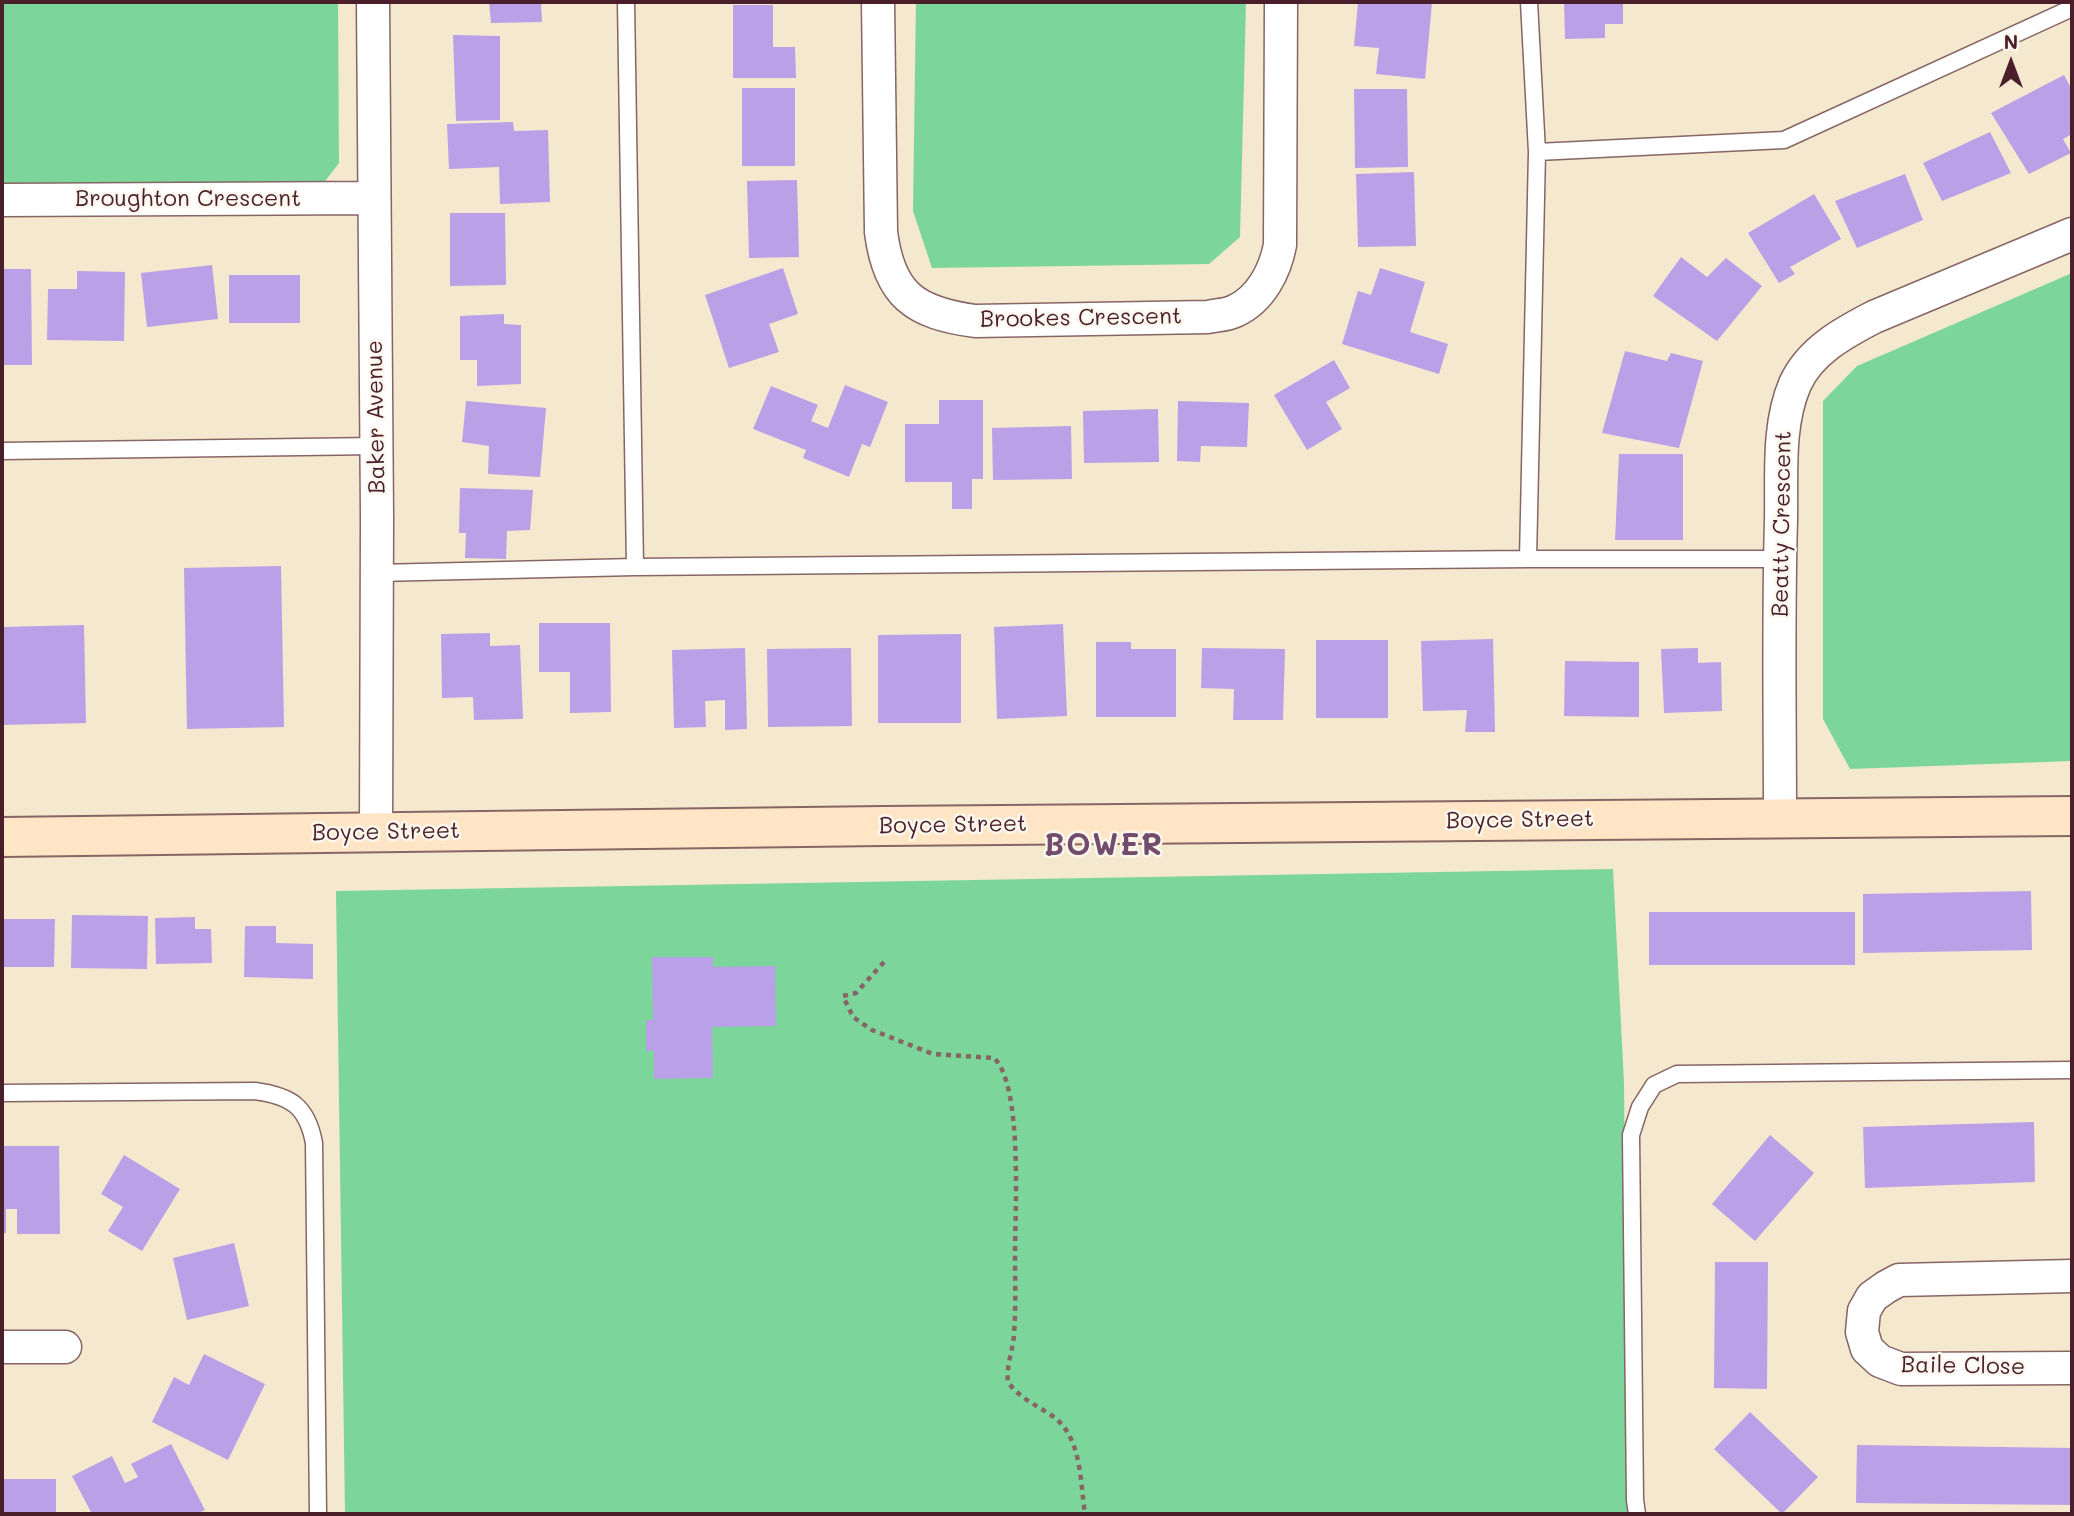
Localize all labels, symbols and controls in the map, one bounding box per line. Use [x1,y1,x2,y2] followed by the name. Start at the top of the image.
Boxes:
[1976,28,2046,98] north arrow
[2004,29,2018,54] text: N
[75,185,301,213] street label: Broughton Crescent
[980,302,1182,334] street label: Brookes Crescent
[361,340,391,494] street label: Baker Avenue
[1767,431,1797,617] street label: Beatty Crescent
[1446,805,1594,835] street label: Boyce Street
[879,810,1027,840] street label: Boyce Street
[312,817,460,847] street label: Boyce Street
[1045,828,1163,864] district label: BOWER
[1901,1351,2025,1381] street label: Baile Close

